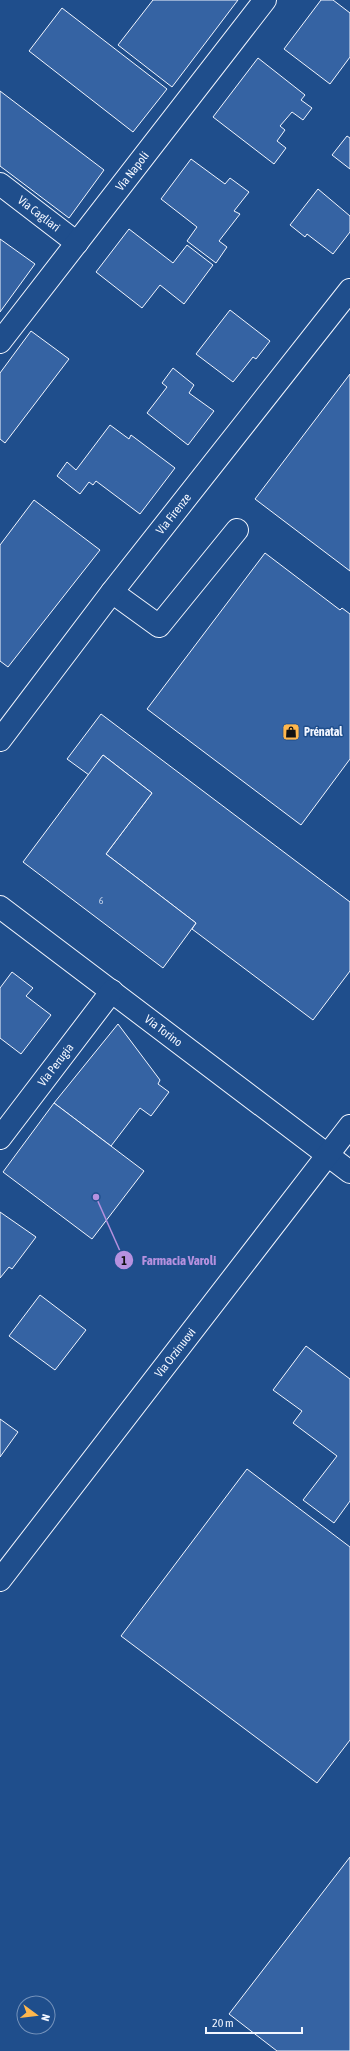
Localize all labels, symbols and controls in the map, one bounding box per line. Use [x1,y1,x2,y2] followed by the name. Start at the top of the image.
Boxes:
[113,149,152,194] street label: Via Napoli
[15,193,63,235] street label: Via Cagliari
[153,491,194,537] street label: Via Firenze
[281,722,301,742] shop icon: Prénatal
[304,725,343,739] place label: Prénatal
[99,895,104,906] house number: 6
[142,1012,185,1050] street label: Via Torino
[35,1041,76,1089] street label: Via Perugia
[114,1248,224,1273] callout: Farmacia Varoli
[142,1253,216,1268] text: Farmacia Varoli
[121,1254,127,1268] text: 1
[152,1325,199,1380] street label: Via Orzinuovi
[16,1995,56,2035] north arrow
[206,2009,302,2035] scale bar
[39,2013,52,2022] text: N
[212,2016,234,2030] text: 20 m

